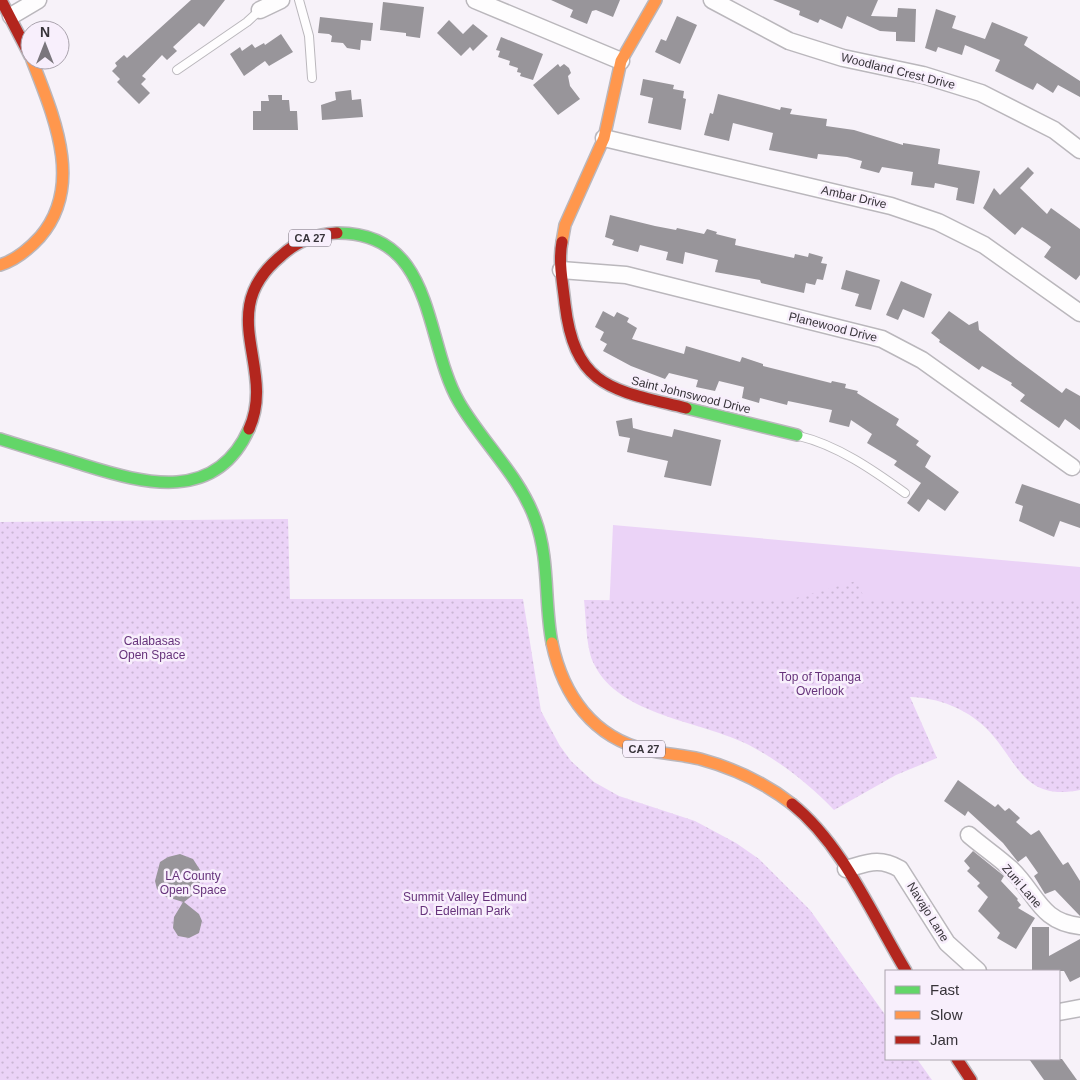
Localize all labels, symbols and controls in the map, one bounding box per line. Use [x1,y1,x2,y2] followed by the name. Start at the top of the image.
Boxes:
[20,20,70,70] north arrow
[40,24,50,40] text: N
[839,50,957,92] street label: Woodland Crest Drive
[820,183,888,211] street label: Ambar Drive
[289,230,331,247] road number: CA 27
[787,309,879,345] street label: Planewood Drive
[630,373,753,417] street label: Saint Johnswood Drive
[119,634,186,662] park label: Calabasas Open Space
[779,670,861,698] park label: Top of Topanga Overlook
[623,741,665,758] road number: CA 27
[999,861,1045,911] street label: Zuni Lane
[160,869,227,897] park label: LA County Open Space
[904,880,952,945] street label: Navajo Lane
[403,890,527,918] park label: Summit Valley Edmund D. Edelman Park
[885,970,1060,1060] legend
[930,981,960,998] text: Fast
[930,1006,963,1023] text: Slow
[930,1031,958,1048] text: Jam

